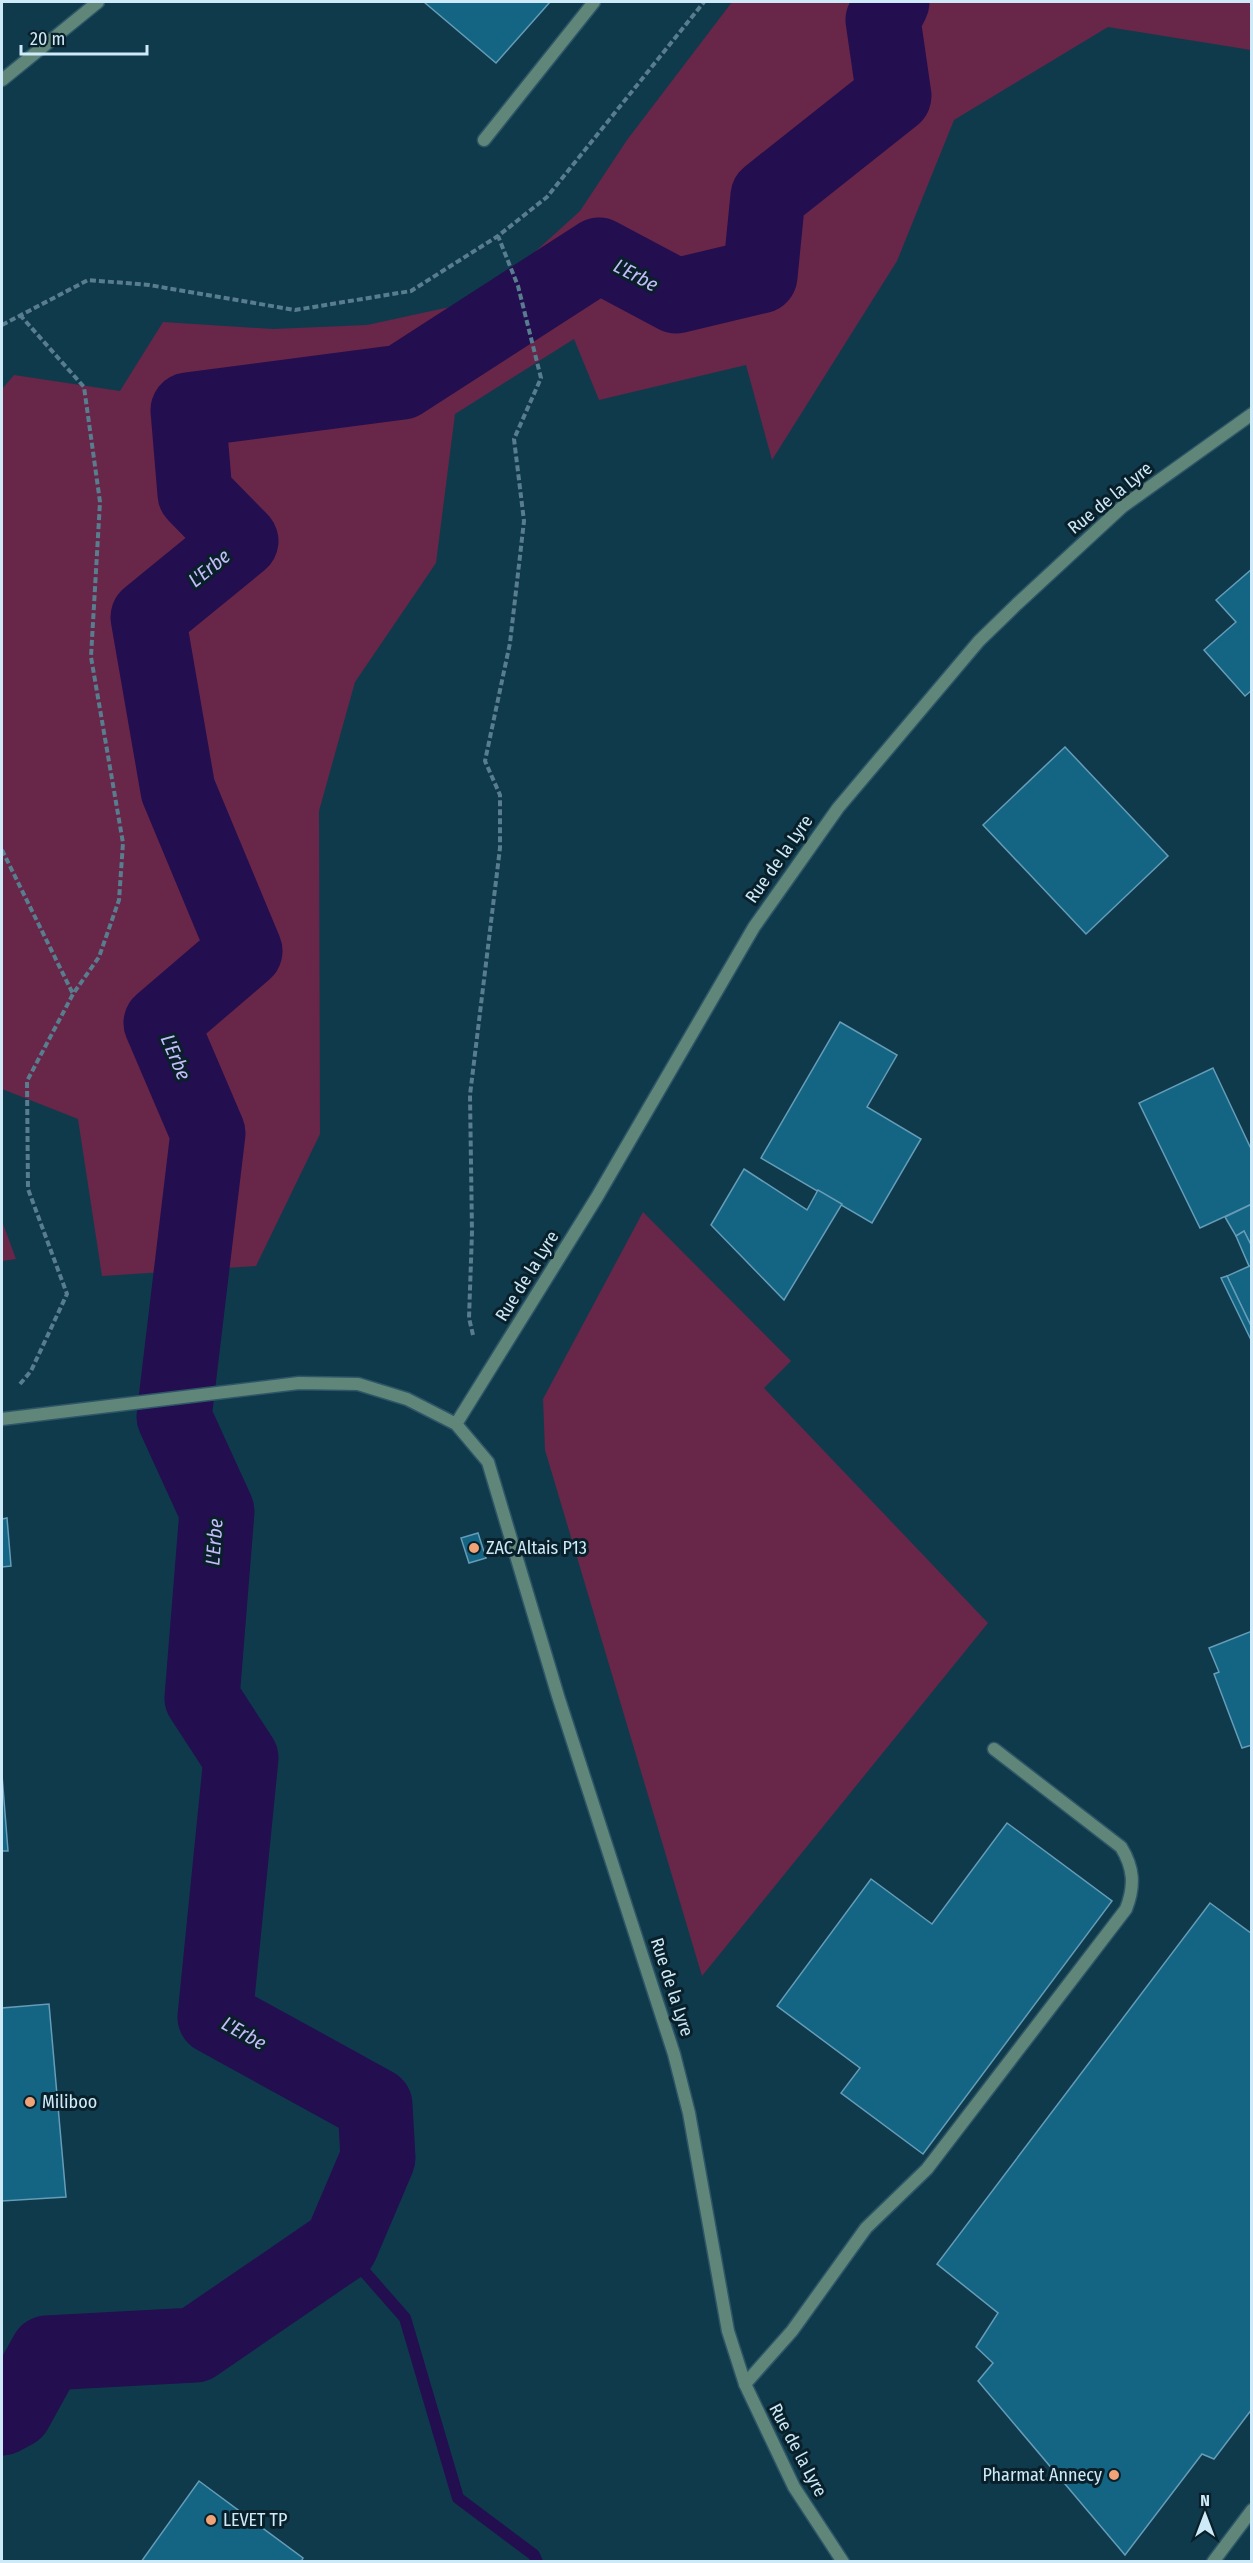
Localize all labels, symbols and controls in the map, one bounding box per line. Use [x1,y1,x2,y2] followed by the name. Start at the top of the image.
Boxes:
[21,18,147,56] scale bar
[30,28,65,50] text: 20 m
[610,253,663,297] water label: L'Erbe
[1063,457,1157,539] street label: Rue de la Lyre
[183,544,235,592] water label: L'Erbe
[741,811,817,907] street label: Rue de la Lyre
[156,1031,196,1084] water label: L'Erbe
[491,1227,563,1325] street label: Rue de la Lyre
[200,1517,228,1566] water label: L'Erbe
[486,1537,587,1559] place label: ZAC Altais P13
[467,1541,481,1555] marker: ZAC Altais P13
[646,1935,698,2039] street label: Rue de la Lyre
[218,2011,271,2055] water label: L'Erbe
[42,2091,97,2113] place label: Miliboo
[23,2095,37,2109] marker: Miliboo
[764,2400,832,2500] street label: Rue de la Lyre
[983,2464,1102,2486] place label: Pharmat Annecy
[1107,2468,1121,2482] marker: Pharmat Annecy
[1175,2485,1235,2545] north arrow
[1200,2491,1210,2510] text: N
[223,2509,287,2531] place label: LEVET TP
[204,2513,218,2527] marker: LEVET TP

